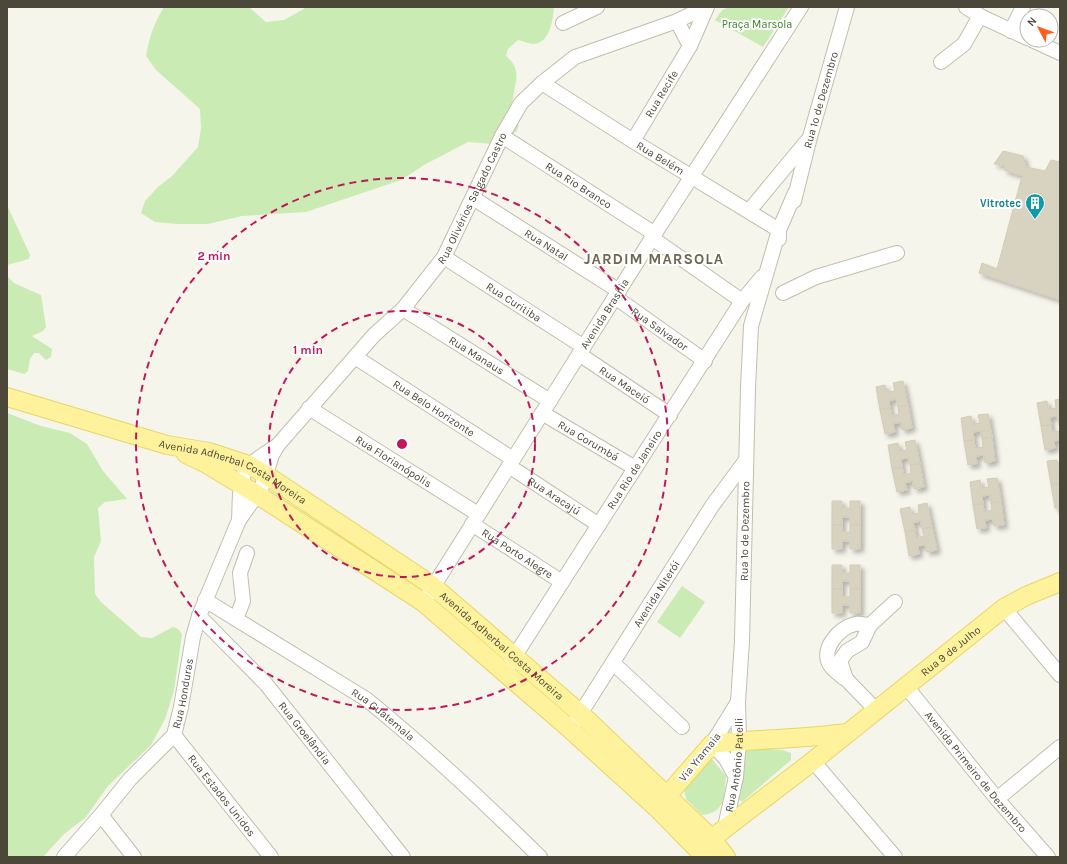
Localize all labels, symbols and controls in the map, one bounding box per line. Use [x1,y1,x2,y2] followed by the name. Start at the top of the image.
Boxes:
[1019,8,1059,48] north arrow
[1024,15,1039,29] text: N
[722,18,792,31] park label: Praça Marsola
[801,50,841,150] street label: Rua 1º de Dezembro
[642,68,681,120] street label: Rua Recife
[435,130,509,267] street label: Rua Olivérios Salgado Castro
[634,138,687,177] street label: Rua Belém
[543,159,614,211] street label: Rua Rio Branco
[1024,192,1046,220] building icon: Vitrotec
[980,197,1021,210] place label: Vitrotec
[522,226,571,263] street label: Rua Natal
[197,249,231,263] text: 2 min
[584,250,724,268] district label: JARDIM MARSOLA
[577,276,631,351] street label: Avenida Brasília
[484,279,544,324] street label: Rua Curitiba
[629,304,691,353] street label: Rua Salvador
[447,333,507,377] street label: Rua Manaus
[293,343,323,357] text: 1 min
[597,363,652,406] street label: Rua Maceió
[391,377,478,439] street label: Rua Belo Horizonte
[556,417,621,463] street label: Rua Corumbá
[604,427,664,512] street label: Rua Rio de Janeiro
[353,432,434,490] street label: Rua Florianópolis
[158,437,309,507] street label: Avenida Adherbal Costa Moreira
[395,437,409,451] centre of rings
[525,474,583,518] street label: Rua Aracajú
[738,481,752,581] street label: Rua 1º de Dezembro
[479,526,556,581] street label: Rua Porto Alegre
[630,558,682,629] street label: Avenida Niterói
[437,588,566,703] street label: Avenida Adherbal Costa Moreira
[918,623,983,679] street label: Rua 9 de Julho
[169,657,196,730] street label: Rua Honduras
[349,685,418,743] street label: Rua Guatemala
[276,699,334,767] street label: Rua Groelândia
[922,709,1030,835] street label: Avenida Primeiro de Dezembro
[722,718,746,813] street label: Rua Antônio Patelli
[676,730,724,784] street label: Via Yramaia
[186,752,258,839] street label: Rua Estados Unidos

